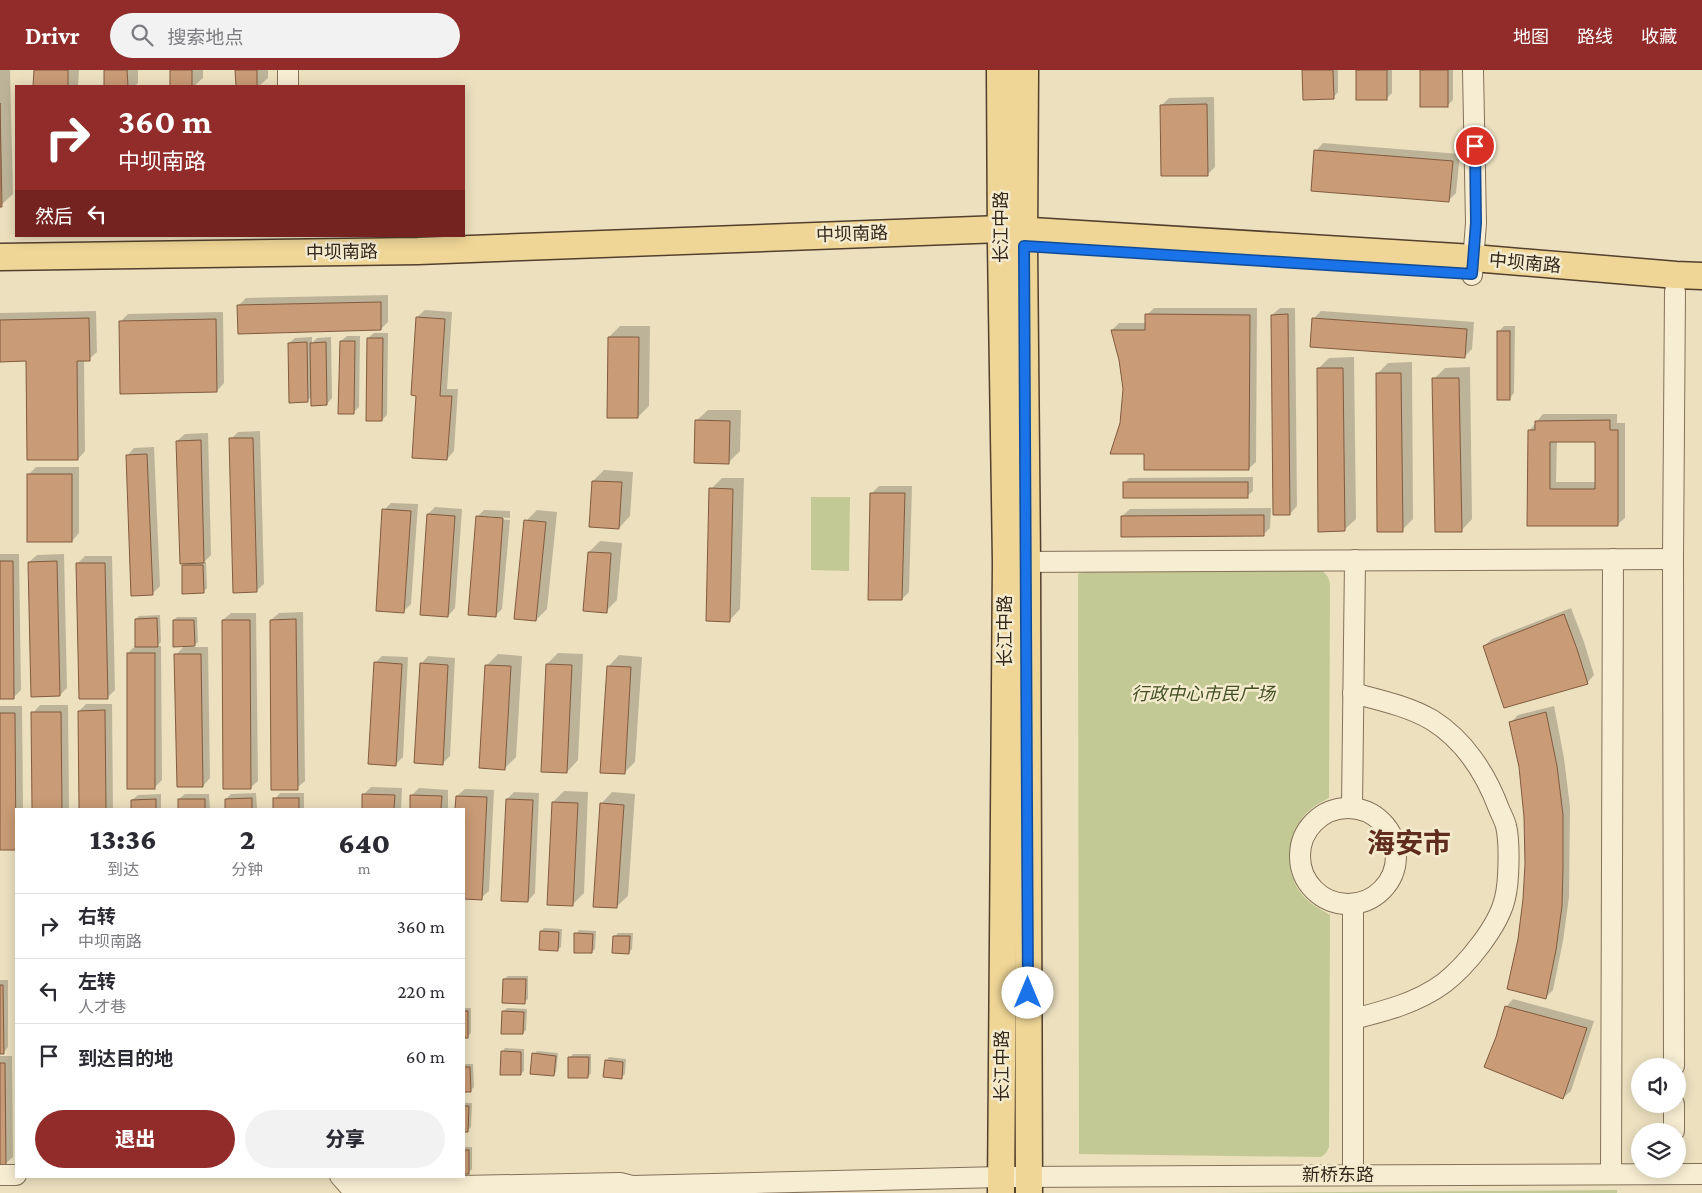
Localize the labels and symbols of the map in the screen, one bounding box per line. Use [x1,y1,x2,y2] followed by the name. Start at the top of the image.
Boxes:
[1454,125,1496,167] pin
[991,191,1011,263] street label: 长江中路
[816,223,888,245] street label: 中坝南路
[306,241,378,263] street label: 中坝南路
[1488,250,1562,276] street label: 中坝南路
[995,595,1015,667] street label: 长江中路
[1131,684,1277,704] park label: 行政中心市民广场
[1367,828,1451,859] district label: 海安市
[1001,966,1053,1018] position arrow
[992,1030,1012,1102] street label: 长江中路
[1302,1165,1374,1185] street label: 新桥东路

